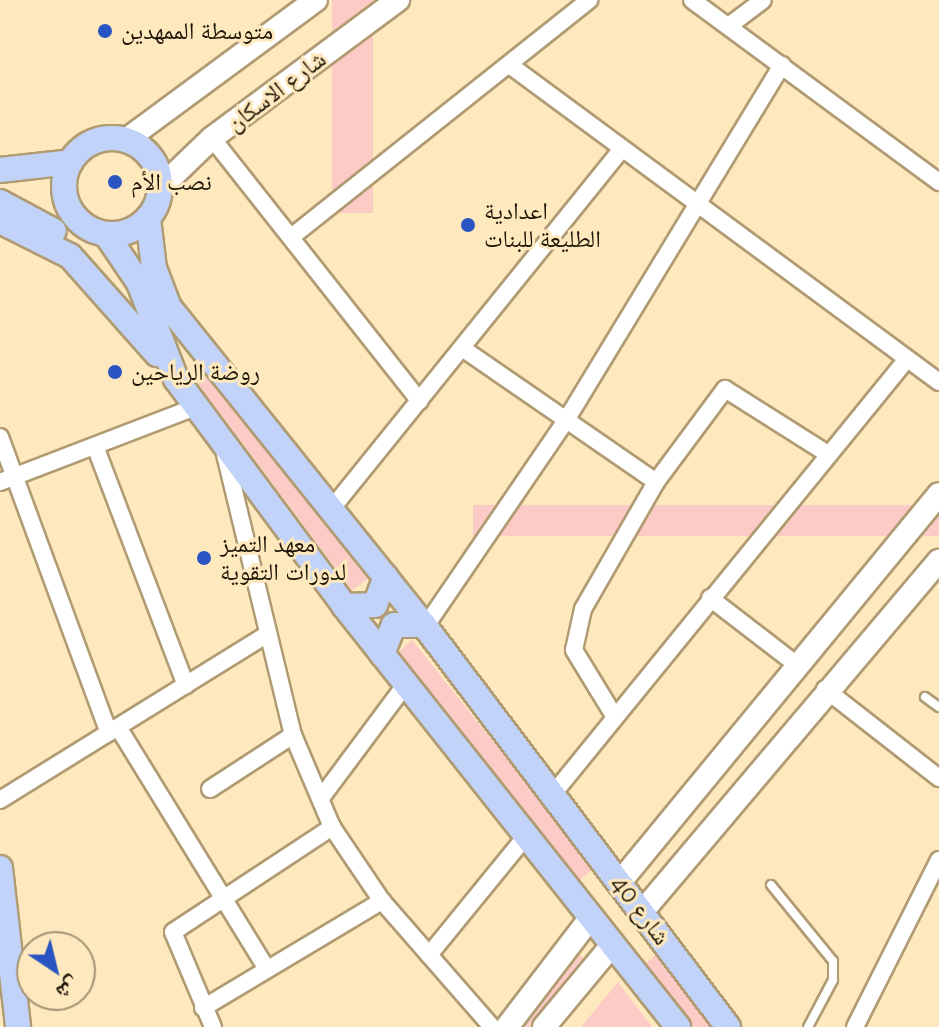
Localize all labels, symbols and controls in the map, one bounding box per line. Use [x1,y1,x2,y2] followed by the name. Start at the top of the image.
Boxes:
[121,17,273,45] place label: متوسطة الممهدين
[96,22,114,40] marker: متوسطة الممهدين
[221,44,331,138] street label: شارع الاسكان
[131,168,212,196] place label: نصب الأم
[106,173,124,191] marker: نصب الأم
[484,197,601,253] place label: اعدادية الطليعة للبنات
[459,216,477,234] marker: اعدادية الطليعة للبنات
[131,358,260,386] place label: روضة الرياحين
[106,363,124,381] marker: روضة الرياحين
[220,530,346,586] place label: معهد التميز لدورات التقوية
[195,549,213,567] marker: معهد التميز لدورات التقوية
[606,870,676,950] street label: شارع 40
[16,931,96,1011] north arrow
[52,972,86,1006] text: ش

